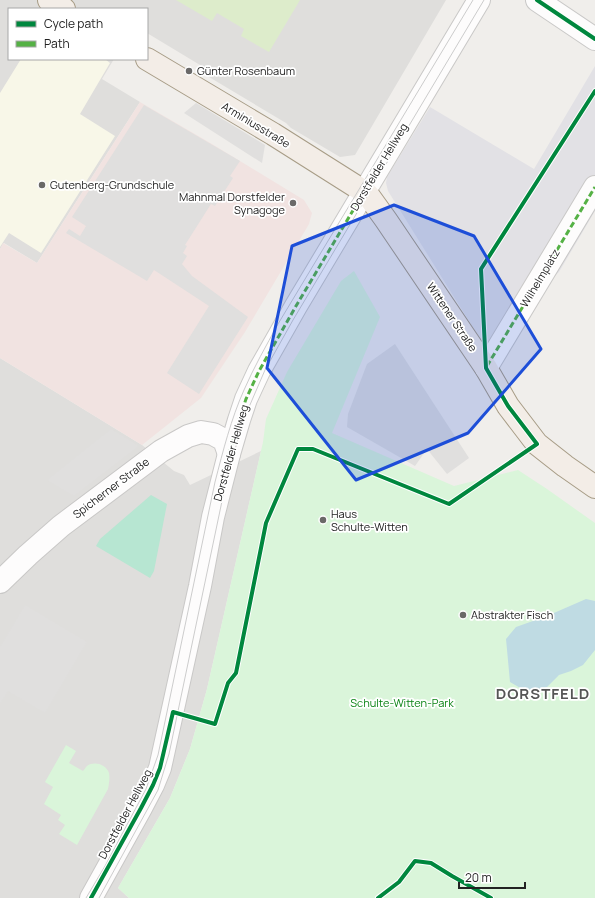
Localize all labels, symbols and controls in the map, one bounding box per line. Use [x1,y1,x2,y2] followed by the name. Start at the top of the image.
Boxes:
[8,8,148,60] legend
[44,15,103,32] text: Cycle path
[44,35,70,52] text: Path
[197,63,295,78] place label: Günter Rosenbaum
[184,66,194,76] marker: Günter Rosenbaum
[219,98,294,151] street label: Arminiusstraße
[346,120,411,213] street label: Dorstfelder Hellweg
[50,177,175,192] place label: Gutenberg-Grundschule
[37,180,47,190] marker: Gutenberg-Grundschule
[179,189,286,217] place label: Mahnmal Dorstfelder Synagoge
[288,198,298,208] marker: Mahnmal Dorstfelder Synagoge
[516,246,563,310] street label: Wilhelmplatz
[424,279,481,355] street label: Wittener Straße
[210,403,251,503] street label: Dorstfelder Hellweg
[69,454,152,521] street label: Spicherner Straße
[331,506,408,534] place label: Haus Schulte-Witten
[318,515,328,525] marker: Haus Schulte-Witten
[471,607,553,622] place label: Abstrakter Fisch
[458,610,468,620] marker: Abstrakter Fisch
[496,683,590,704] district label: DORSTFELD
[350,695,454,710] park label: Schulte-Witten-Park
[94,766,155,861] street label: Dorstfelder Hellweg
[459,864,525,890] scale bar
[465,869,492,886] text: 20 m

